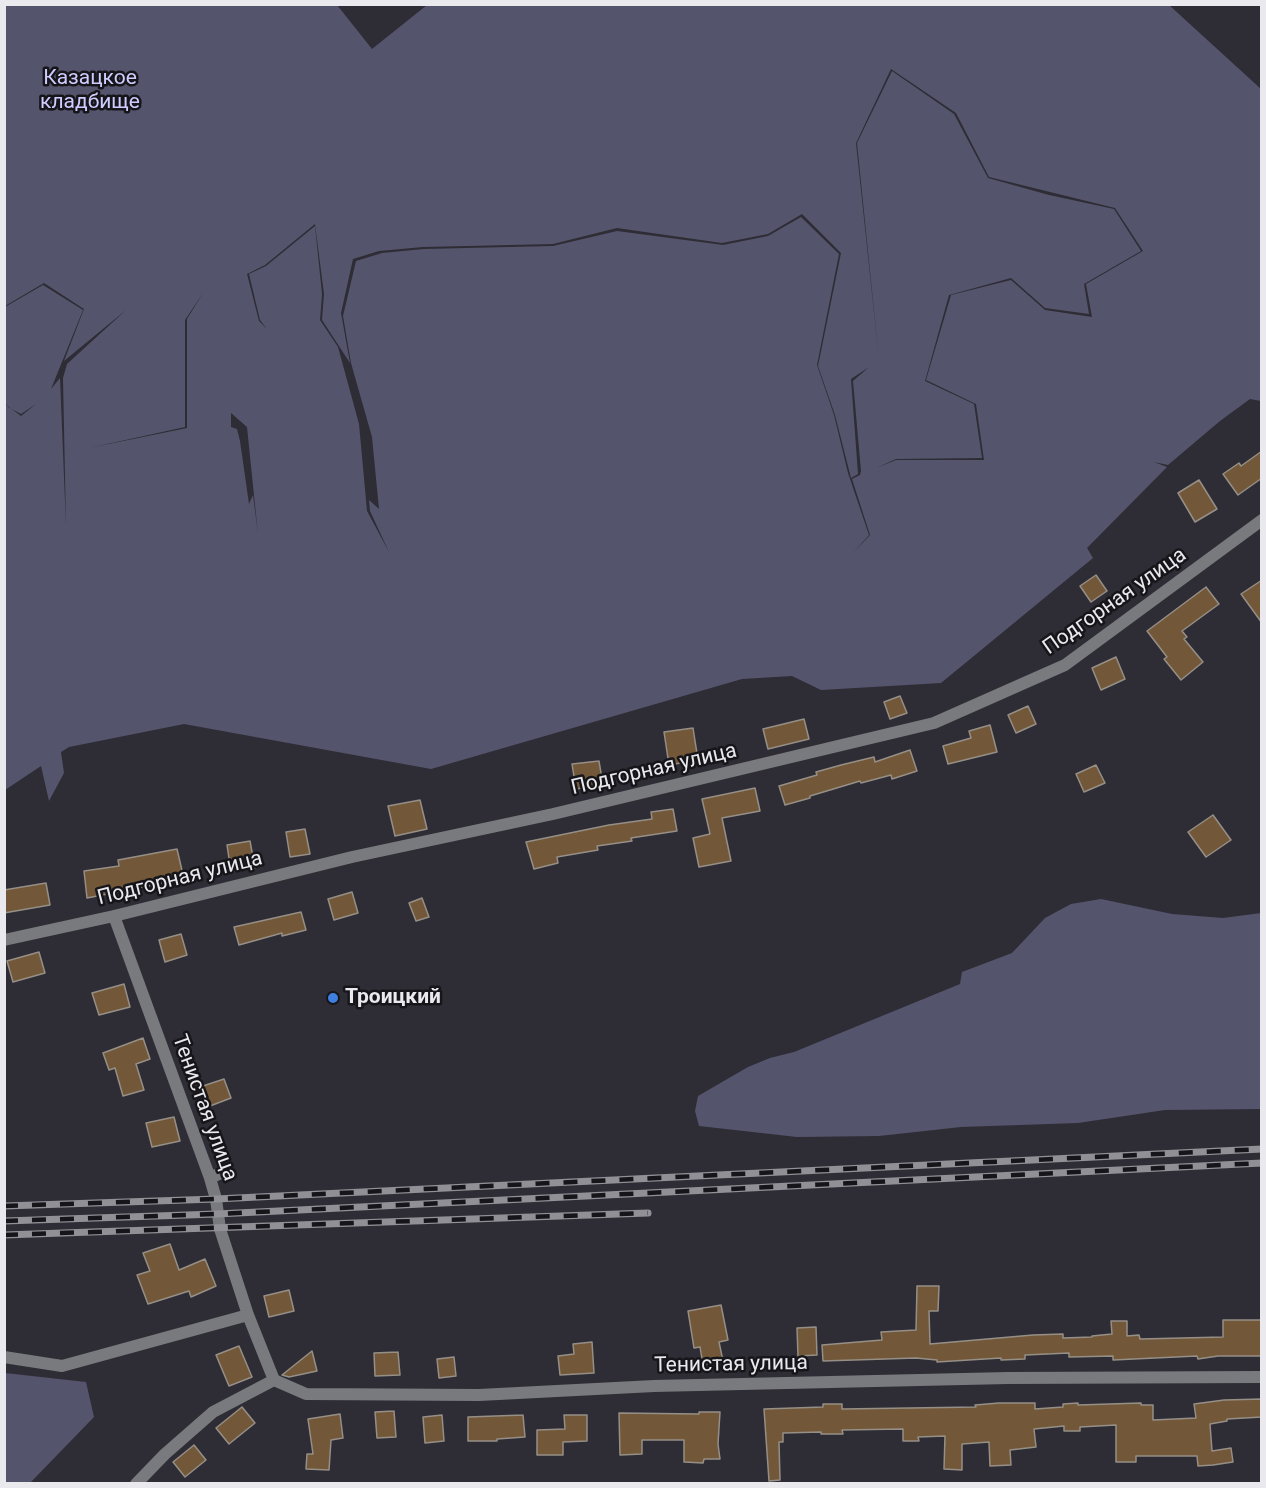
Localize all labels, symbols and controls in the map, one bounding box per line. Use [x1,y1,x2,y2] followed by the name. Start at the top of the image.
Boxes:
[40,66,140,116] park label: Казацкое кладбище
[1038,543,1192,661] street label: Подгорная улица
[569,739,739,801] street label: Подгорная улица
[95,846,265,912] street label: Подгорная улица
[345,985,441,1011] place label: Троицкий
[326,991,340,1005] marker: Троицкий
[166,1032,242,1184] street label: Тенистая улица
[654,1351,808,1379] street label: Тенистая улица

